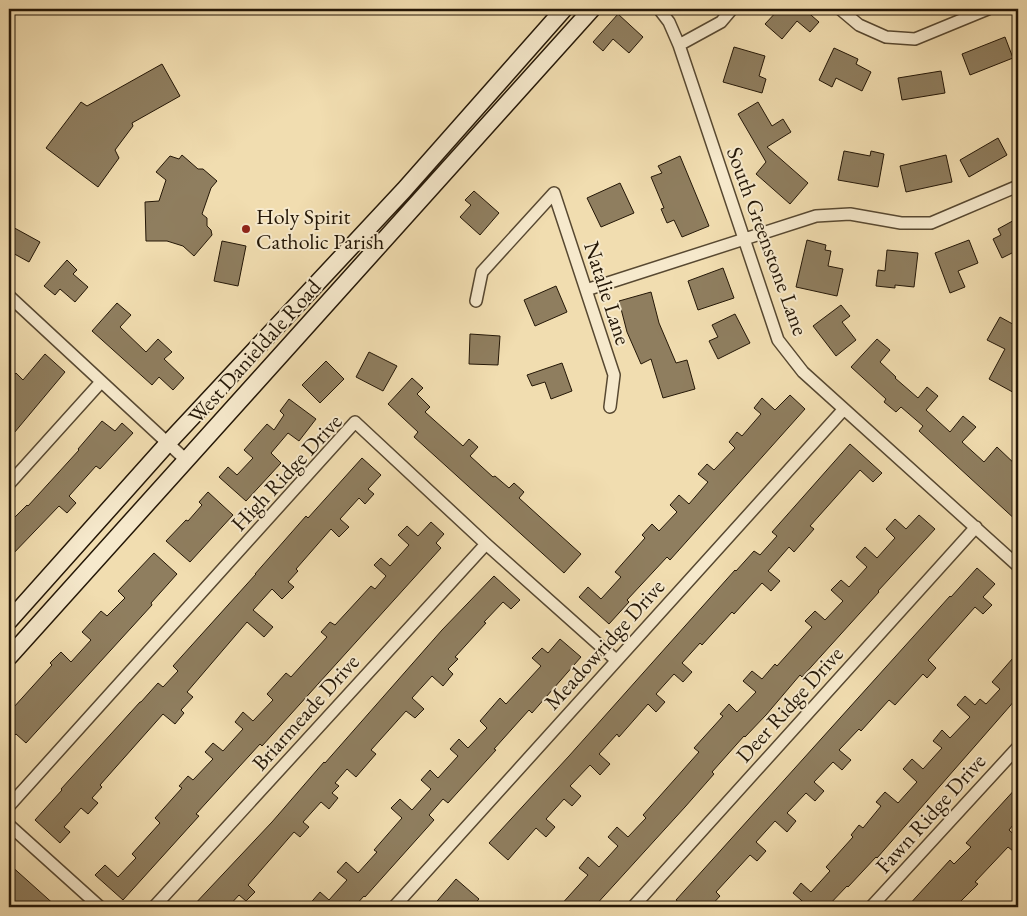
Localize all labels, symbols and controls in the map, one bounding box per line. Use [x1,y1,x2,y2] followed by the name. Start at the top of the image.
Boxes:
[720,143,815,340] street label: South Greenstone Lane
[256,202,384,256] place label: Holy Spirit Catholic Parish
[240,223,252,235] marker: Holy Spirit Catholic Parish
[577,238,638,349] street label: Natalie Lane
[182,272,328,430] street label: West Danieldale Road
[225,407,348,537] street label: High Ridge Drive
[538,572,671,716] street label: Meadowridge Drive
[729,640,850,769] street label: Deer Ridge Drive
[245,648,366,777] street label: Briarmeade Drive
[869,747,992,879] street label: Fawn Ridge Drive

